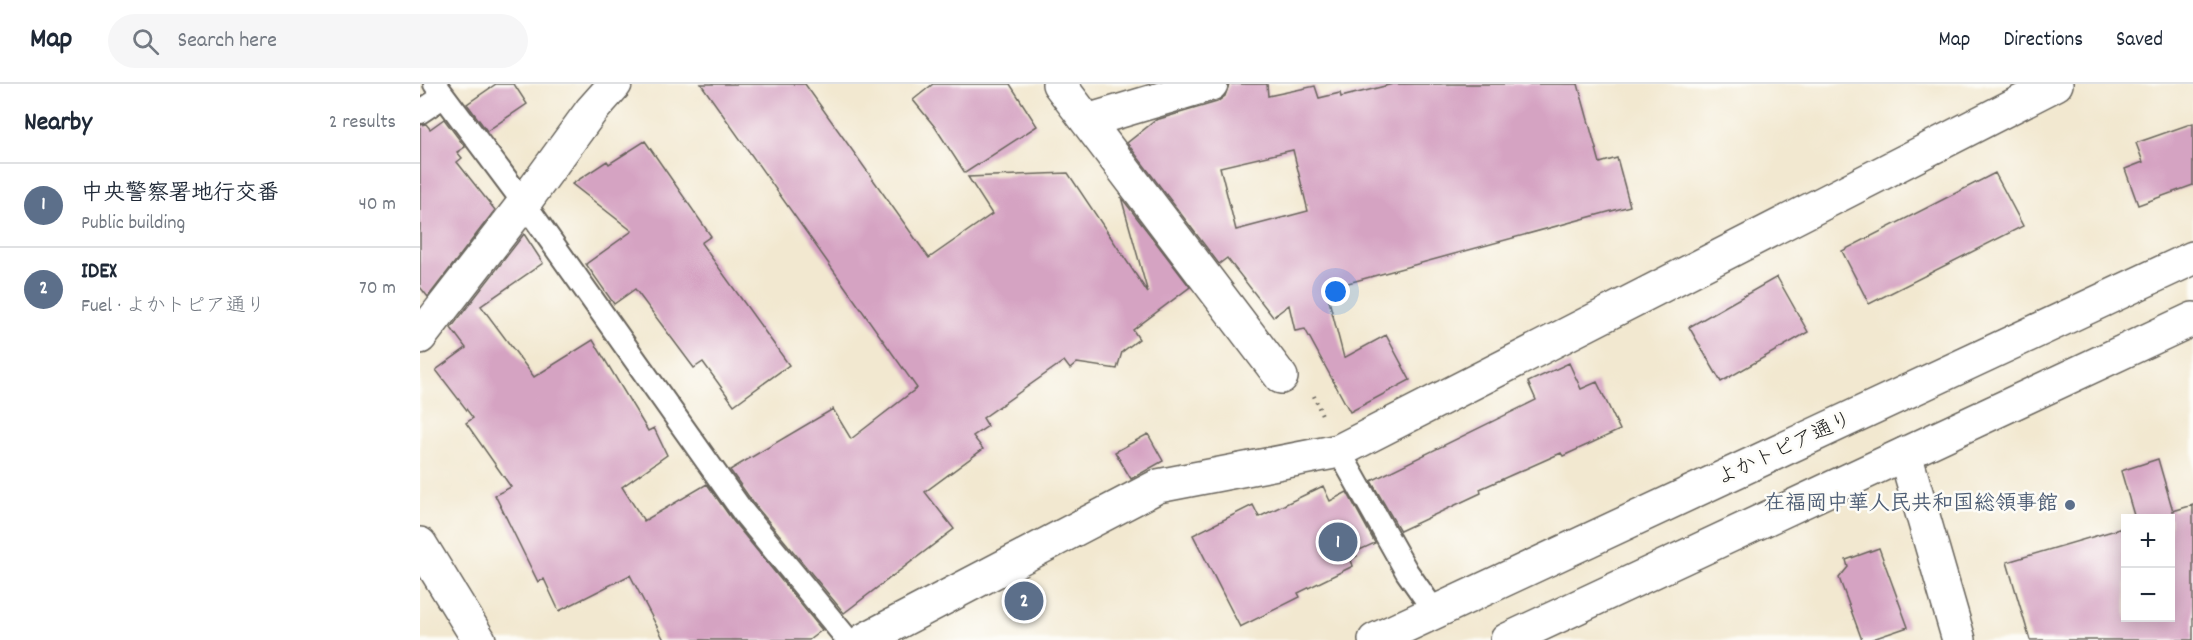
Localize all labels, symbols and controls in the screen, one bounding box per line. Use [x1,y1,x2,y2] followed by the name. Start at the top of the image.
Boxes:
[108,14,528,68] search box
[30,21,72,61] text: Map
[129,25,162,58] icon: search
[177,26,277,57] text: Search here
[1939,26,1970,56] text: Map
[2003,26,2083,56] text: Directions
[2116,26,2163,56] text: Saved
[24,105,92,142] text: Nearby
[329,109,396,137] text: 2 results
[81,179,279,210] text: 中央警察署地行交番
[41,191,46,219] text: 1
[358,191,396,219] text: 40 m
[81,210,185,238] text: Public building
[81,257,117,288] text: IDEX
[39,275,48,303] text: 2
[359,275,396,303] text: 70 m
[1321,277,1350,306] your location
[81,293,266,321] text: Fuel · よかトピア通り
[1712,405,1858,495] street label: よかトピア通り
[1764,490,2058,520] place label: 在福岡中華人民共和国総領事館
[2063,498,2077,512] marker: 在福岡中華人民共和国総領事館
[2121,514,2175,622] map controls
[2121,514,2175,568] button: +
[1318,520,1358,564] pin: 1
[2121,568,2175,622] button: −
[1004,578,1044,624] pin: 2

